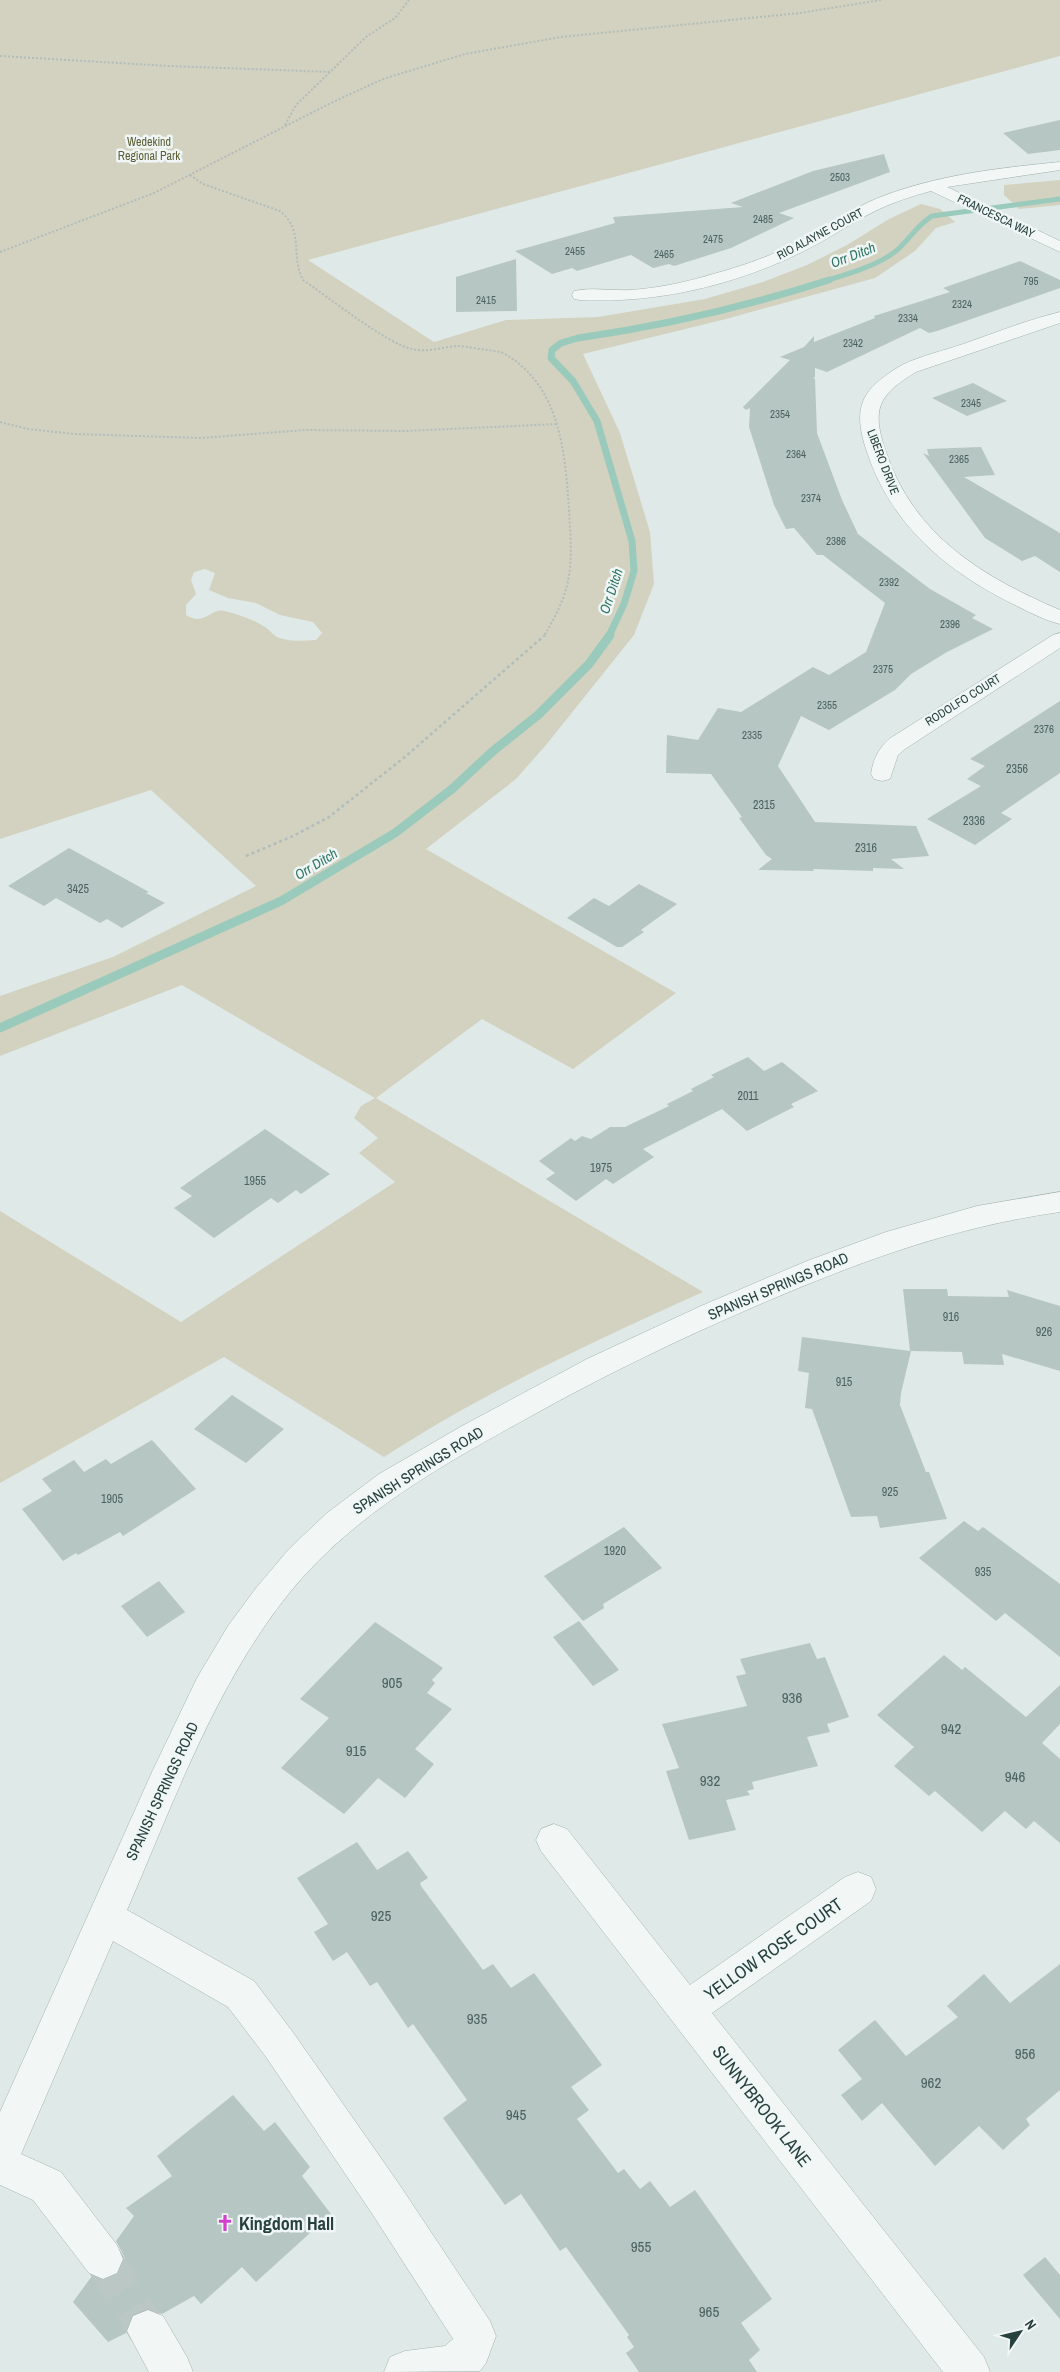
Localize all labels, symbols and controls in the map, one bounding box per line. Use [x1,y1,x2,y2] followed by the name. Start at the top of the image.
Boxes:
[118,134,180,164] park label: Wedekind Regional Park
[830,170,850,184] house number: 2503
[955,190,1038,242] street label: FRANCESCA WAY
[774,205,866,263] street label: RIO ALAYNE COURT
[753,212,773,226] house number: 2485
[703,232,723,246] house number: 2475
[828,238,878,272] water label: Orr Ditch
[565,244,585,258] house number: 2455
[654,247,674,261] house number: 2465
[1023,274,1039,288] house number: 795
[476,293,496,307] house number: 2415
[952,297,972,311] house number: 2324
[898,311,918,325] house number: 2334
[843,336,863,350] house number: 2342
[961,396,981,410] house number: 2345
[770,407,790,421] house number: 2354
[863,427,903,497] street label: LIBERO DRIVE
[786,447,806,461] house number: 2364
[949,452,969,466] house number: 2365
[801,491,821,505] house number: 2374
[826,534,846,548] house number: 2386
[595,566,627,616] water label: Orr Ditch
[879,575,899,589] house number: 2392
[940,617,960,631] house number: 2396
[873,662,893,676] house number: 2375
[922,670,1004,730] street label: RODOLFO COURT
[817,698,837,712] house number: 2355
[1034,722,1054,736] house number: 2376
[742,728,762,742] house number: 2335
[1006,761,1028,777] house number: 2356
[753,797,775,813] house number: 2315
[963,813,985,829] house number: 2336
[855,840,877,856] house number: 2316
[291,844,341,884] water label: Orr Ditch
[67,881,89,897] house number: 3425
[737,1088,759,1104] house number: 2011
[590,1160,612,1176] house number: 1975
[244,1173,266,1189] house number: 1955
[704,1247,852,1325] street label: SPANISH SPRINGS ROAD
[943,1309,959,1325] house number: 916
[1036,1324,1052,1340] house number: 926
[836,1374,853,1390] house number: 915
[348,1421,488,1519] street label: SPANISH SPRINGS ROAD
[882,1484,899,1500] house number: 925
[101,1491,123,1507] house number: 1905
[604,1543,626,1559] house number: 1920
[975,1564,992,1580] house number: 935
[382,1672,402,1693] house number: 905
[782,1687,802,1708] house number: 936
[121,1718,203,1864] street label: SPANISH SPRINGS ROAD
[941,1718,961,1739] house number: 942
[346,1740,366,1761] house number: 915
[1005,1766,1025,1787] house number: 946
[700,1770,720,1791] house number: 932
[699,1892,847,2006] street label: YELLOW ROSE COURT
[371,1905,391,1926] house number: 925
[467,2008,487,2029] house number: 935
[707,2040,817,2172] street label: SUNNYBROOK LANE
[1015,2043,1035,2064] house number: 956
[921,2072,941,2093] house number: 962
[506,2104,526,2125] house number: 945
[239,2211,334,2236] place label: Kingdom Hall
[215,2213,235,2233] church icon: Kingdom Hall
[631,2236,651,2257] house number: 955
[699,2301,719,2322] house number: 965
[995,2307,1045,2357] north arrow
[1021,2316,1040,2333] text: N

